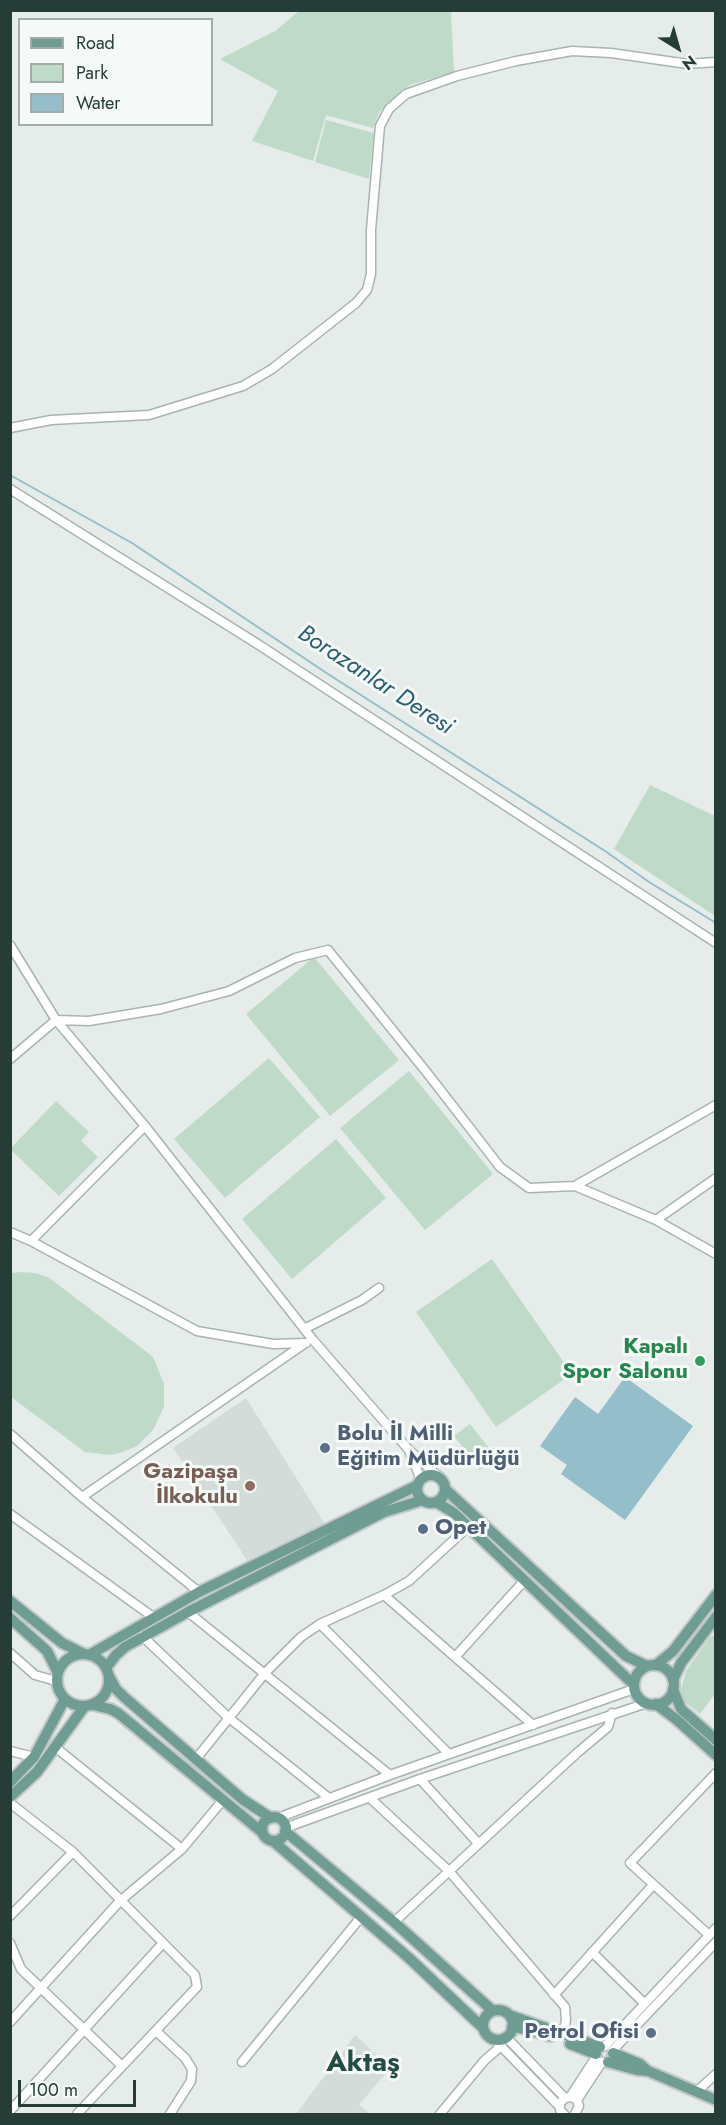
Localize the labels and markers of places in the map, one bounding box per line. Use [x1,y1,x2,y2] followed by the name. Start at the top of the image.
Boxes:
[562,1335,688,1386] place label: Kapalı Spor Salonu
[693,1354,707,1368] marker: Kapalı Spor Salonu
[337,1422,520,1474] place label: Bolu İl Milli Eğitim Müdürlüğü
[318,1441,332,1455] marker: Bolu İl Milli Eğitim Müdürlüğü
[143,1460,238,1512] place label: Gazipaşa İlkokulu
[243,1479,257,1493] marker: Gazipaşa İlkokulu
[435,1516,486,1542] place label: Opet
[416,1522,430,1536] marker: Opet
[524,2020,639,2046] place label: Petrol Ofisi
[644,2026,658,2040] marker: Petrol Ofisi

